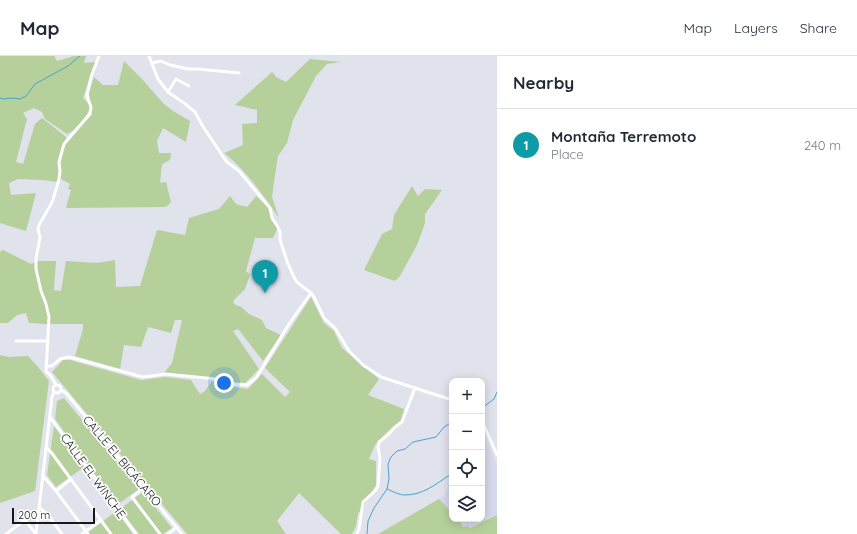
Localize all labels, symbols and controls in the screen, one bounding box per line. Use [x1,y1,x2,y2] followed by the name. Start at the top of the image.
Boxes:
[20,16,59,40] text: Map
[683,19,712,37] text: Map
[734,19,778,37] text: Layers
[800,19,837,37] text: Share
[513,72,574,93] text: Nearby
[551,127,696,146] text: Montaña Terremoto
[523,137,529,153] text: 1
[804,137,841,153] text: 240 m
[551,146,584,162] text: Place
[252,260,278,293] pin: 1
[214,373,234,393] your location
[449,378,485,522] map controls
[449,378,485,414] button: +
[80,412,165,509] street label: CALLE EL BICÁCARO
[449,414,485,450] button: −
[57,430,129,521] street label: CALLE EL WINCHE
[449,450,485,486] button: locate
[449,486,485,522] button: layers
[12,506,95,525] scale bar
[18,508,50,522] text: 200 m

